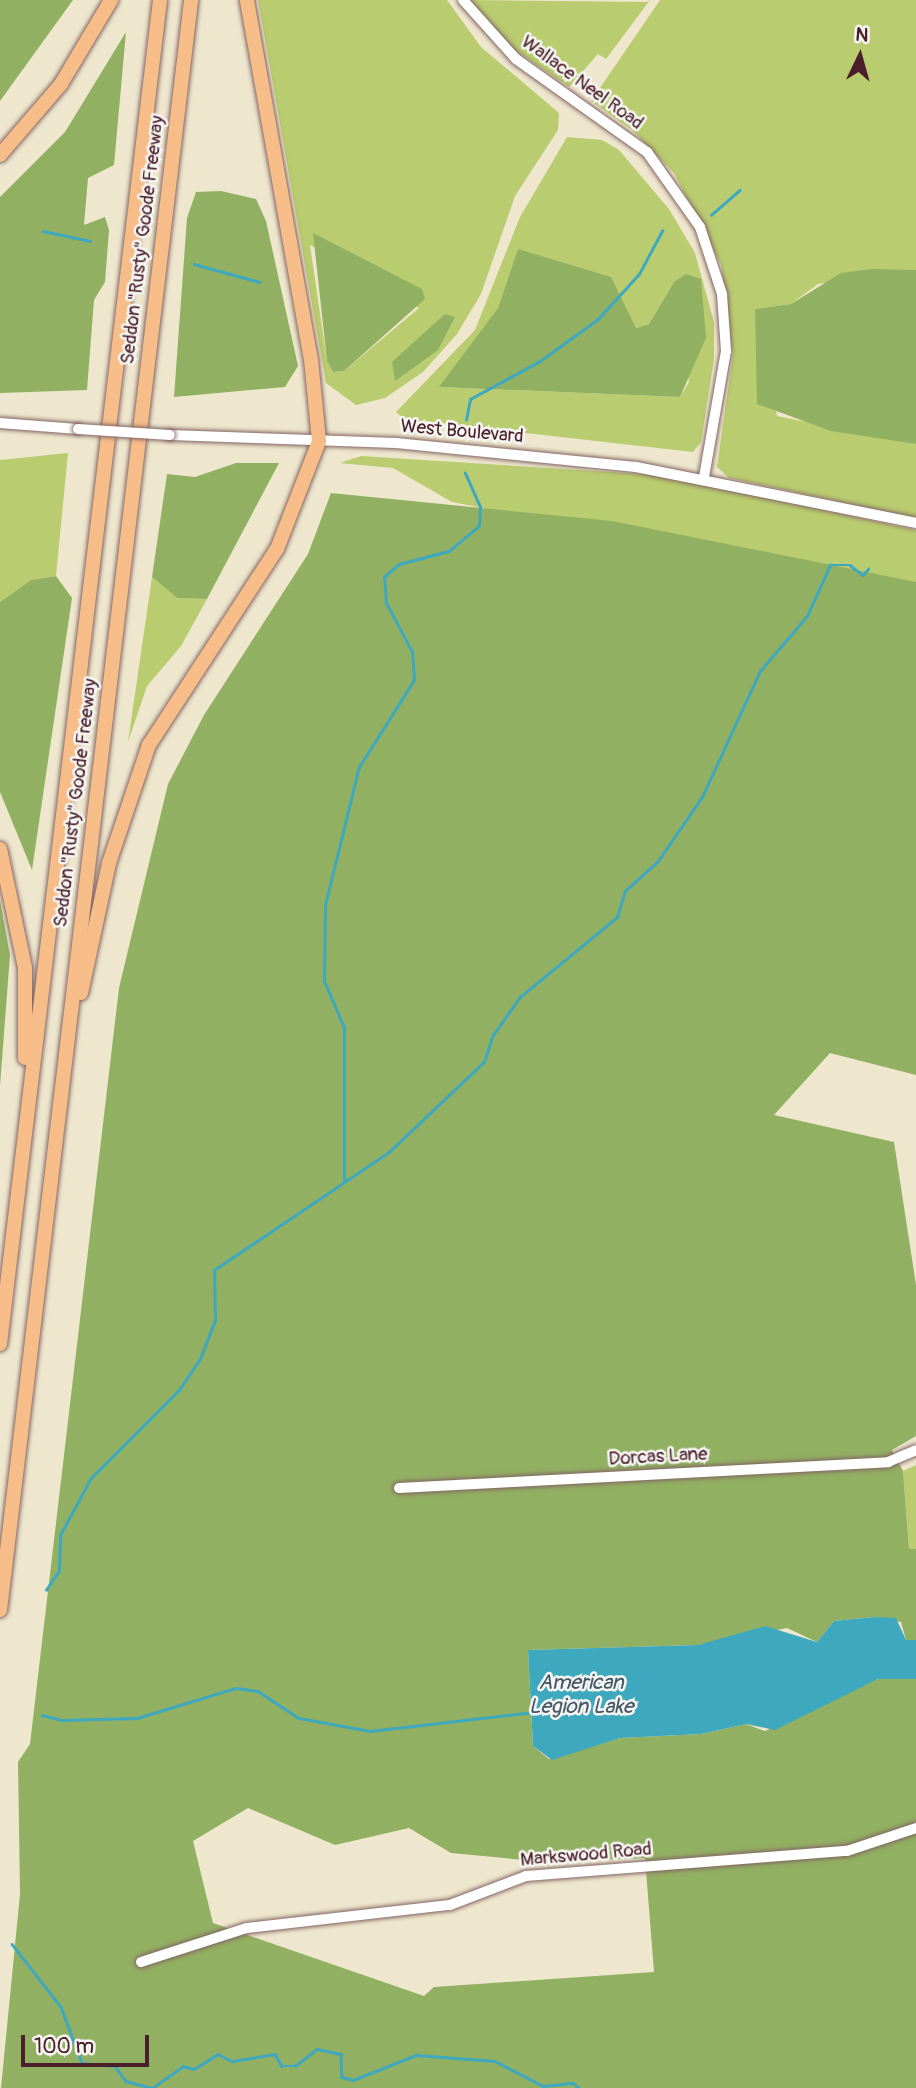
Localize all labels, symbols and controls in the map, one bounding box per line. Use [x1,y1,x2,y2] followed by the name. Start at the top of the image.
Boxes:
[825,21,895,91] north arrow
[854,23,869,48] text: N
[516,31,648,135] street label: Wallace Neel Road
[116,114,170,366] street label: Seddon "Rusty" Goode Freeway
[400,415,524,449] street label: West Boulevard
[49,677,103,929] street label: Seddon "Rusty" Goode Freeway
[608,1443,708,1471] street label: Dorcas Lane
[529,1670,633,1720] water label: American Legion Lake
[519,1838,653,1872] street label: Markswood Road
[24,2022,152,2066] scale bar
[34,2033,94,2060] text: 100 m

